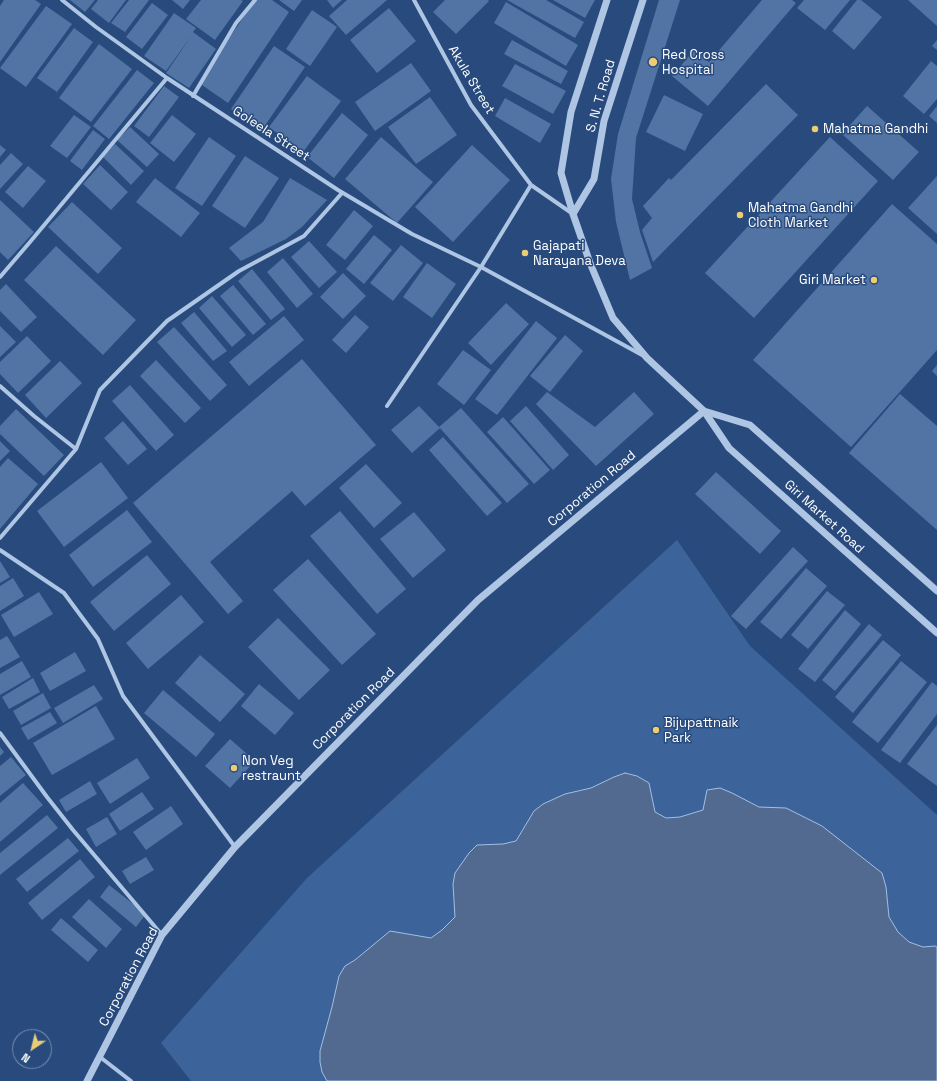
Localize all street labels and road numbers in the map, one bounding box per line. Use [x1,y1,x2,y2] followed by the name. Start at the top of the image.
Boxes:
[445,43,497,117] street label: Akula Street
[583,58,619,134] street label: S. N. T. Road
[229,103,313,165] street label: Goleela Street
[545,448,639,530] street label: Corporation Road
[781,477,867,557] street label: Giri Market Road
[310,665,398,753] street label: Corporation Road
[96,925,162,1029] street label: Corporation Road

